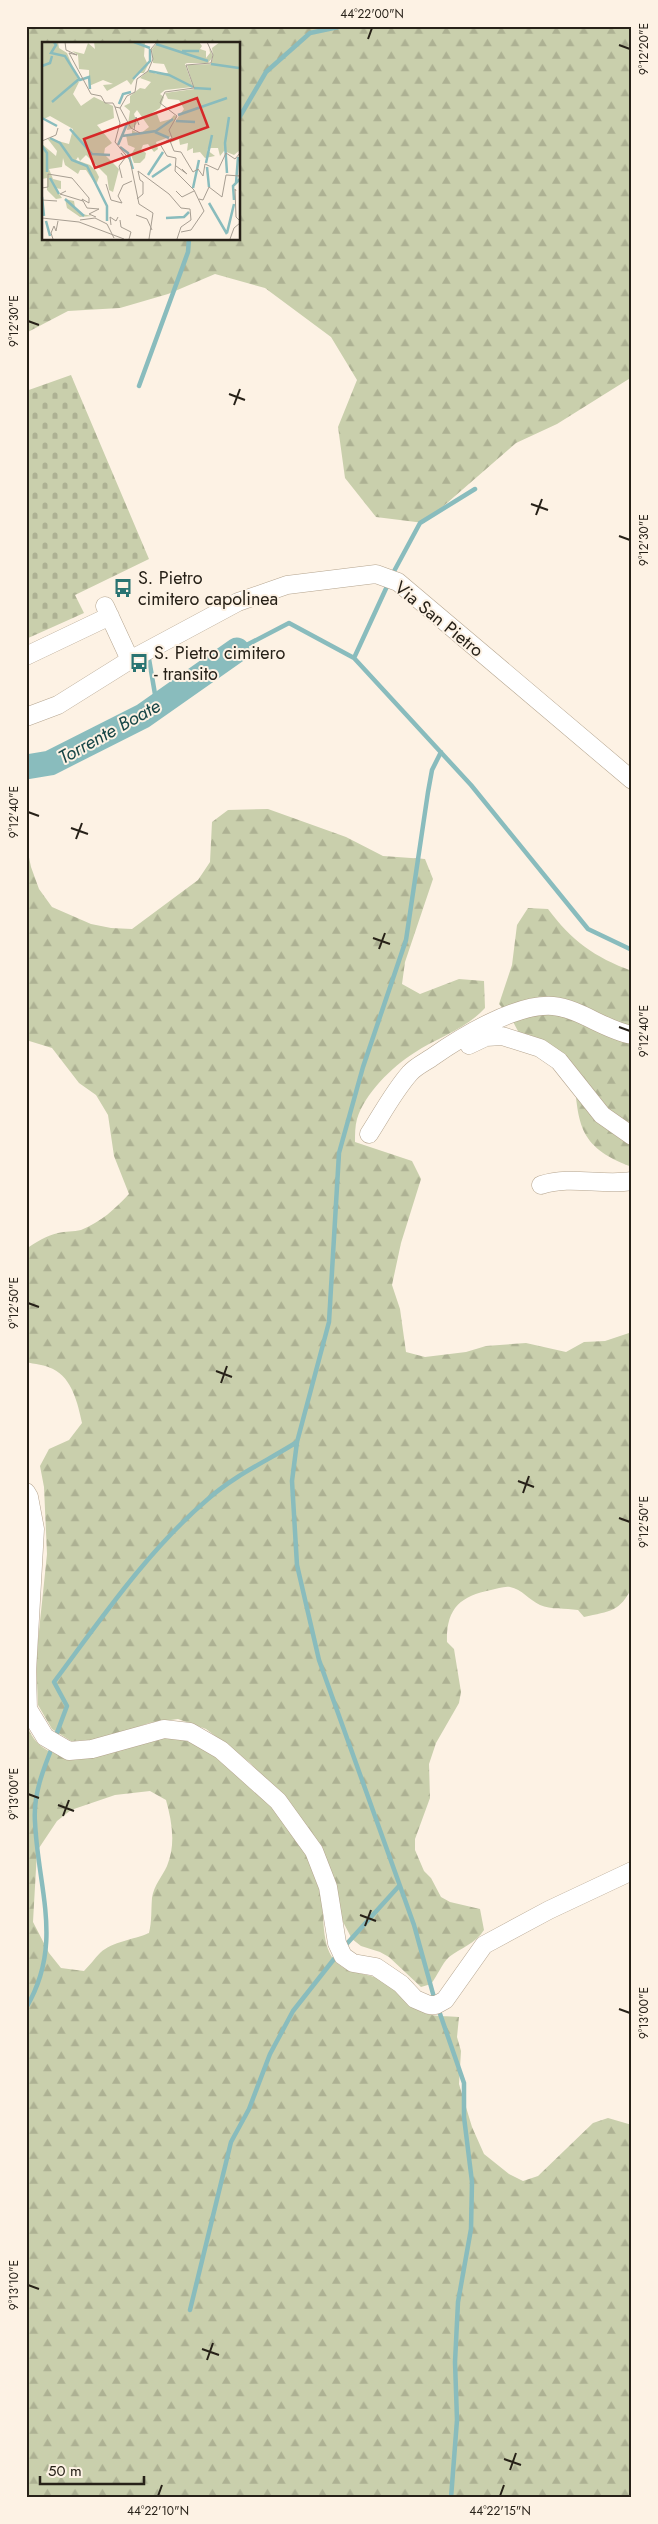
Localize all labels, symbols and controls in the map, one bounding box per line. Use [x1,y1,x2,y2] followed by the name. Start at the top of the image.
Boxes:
[340,5,404,23] text: 44°22'00"N
[635,23,653,75] text: 9°12'20"E
[42,42,240,240] inset map
[5,295,23,347] text: 9°12'30"E
[635,514,653,566] text: 9°12'30"E
[138,565,278,612] place label: S. Pietro cimitero capolinea
[389,575,489,663] street label: Via San Pietro
[112,577,134,599] bus stop icon: S. Pietro cimitero capolinea
[154,640,285,687] place label: S. Pietro cimitero - transito
[128,652,150,674] bus stop icon: S. Pietro cimitero - transito
[53,692,166,771] water label: Torrente Boate
[5,786,23,838] text: 9°12'40"E
[635,1005,653,1057] text: 9°12'40"E
[5,1277,23,1329] text: 9°12'50"E
[635,1496,653,1548] text: 9°12'50"E
[5,1768,23,1820] text: 9°13'00"E
[635,1987,653,2039] text: 9°13'00"E
[5,2260,23,2310] text: 9°13'10"E
[40,2454,144,2486] scale bar
[48,2460,82,2482] text: 50 m
[127,2502,189,2520] text: 44°22'10"N
[469,2502,531,2520] text: 44°22'15"N

